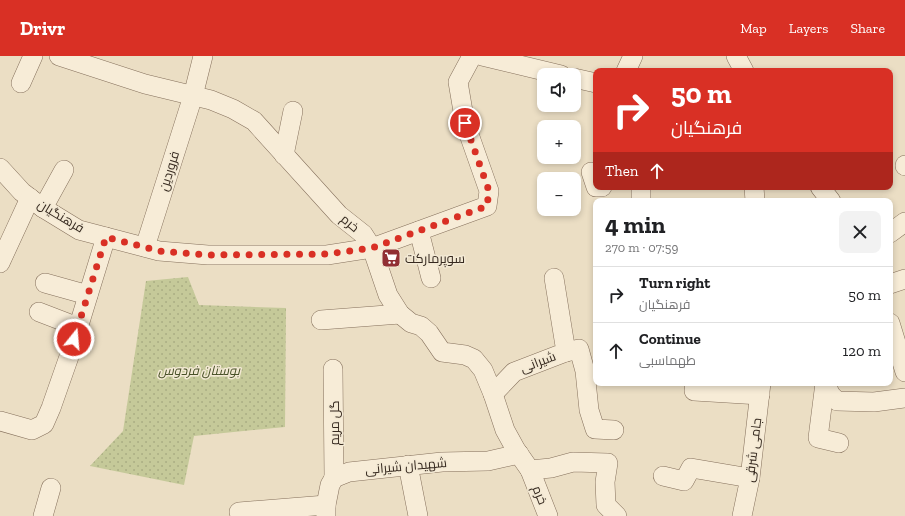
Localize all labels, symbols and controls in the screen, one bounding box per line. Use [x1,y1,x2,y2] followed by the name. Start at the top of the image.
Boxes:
[20,17,65,40] text: Drivr
[740,20,767,37] text: Map
[789,20,828,37] text: Layers
[850,20,885,37] text: Share
[537,68,581,216] map controls
[537,68,581,112] button: sound
[671,77,732,110] text: 50 m
[605,84,657,136] icon: right
[448,106,482,140] pin
[454,112,476,134] icon: arrive
[671,117,742,139] text: فرهنگیان
[537,120,581,164] button: +
[156,149,182,193] street label: فروردین
[646,160,668,182] icon: ahead
[605,162,638,180] text: Then
[537,172,581,216] button: −
[35,196,87,236] street label: فرهنگیان
[605,210,666,239] text: 4 min
[337,211,362,236] street label: خرم
[839,211,881,253] button: close
[605,240,678,255] text: 270 m · 07:59
[380,247,402,269] supermarket icon: سوپرمارکت
[405,251,465,268] place label: سوپرمارکت
[639,274,710,292] text: Turn right
[605,284,627,306] icon: right
[848,286,881,304] text: 50 m
[639,297,690,312] text: فرهنگیان
[53,318,95,360] position arrow
[639,330,701,348] text: Continue
[605,340,627,362] icon: ahead
[843,342,881,360] text: 120 m
[518,348,558,376] street label: شیرانی
[639,353,696,368] text: طهماسبی
[158,363,241,379] park label: بوستان فردوس
[327,400,344,446] street label: گل مریم
[742,417,764,483] street label: جامی شرقی
[364,455,448,477] street label: شهیدان شیرانی
[528,483,550,507] street label: خرم

